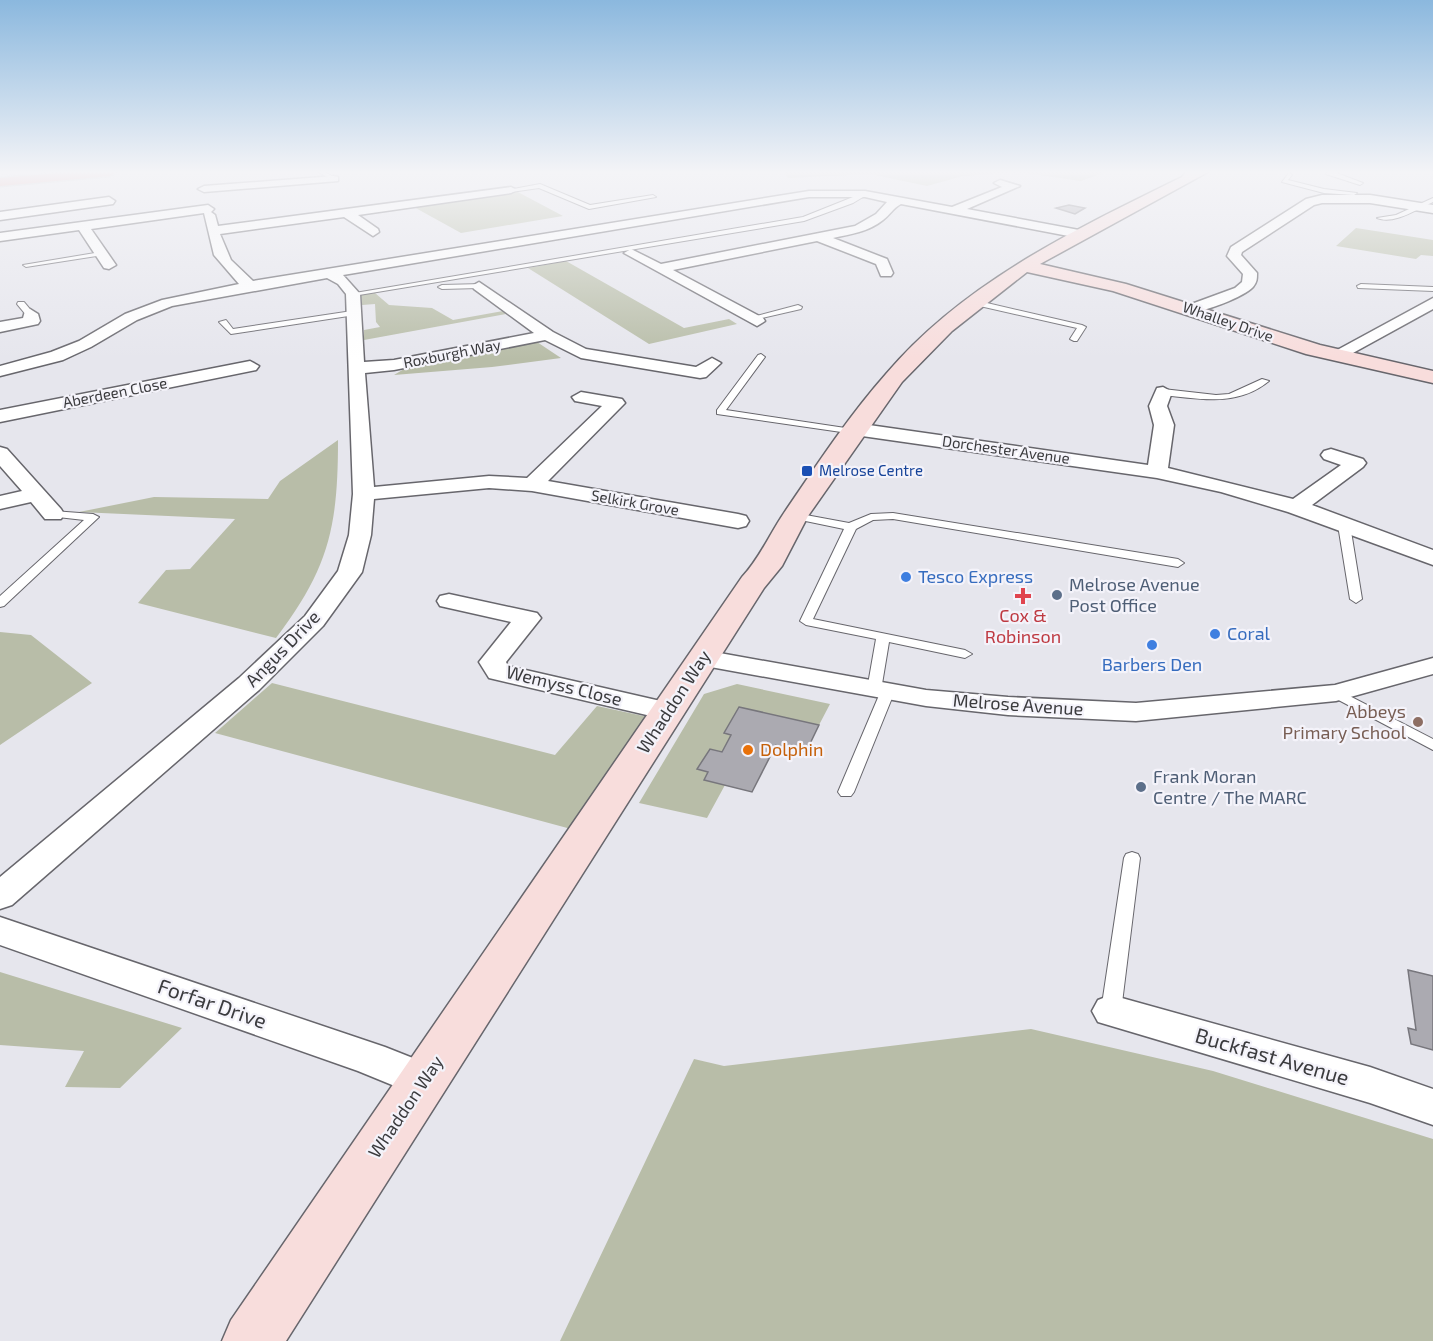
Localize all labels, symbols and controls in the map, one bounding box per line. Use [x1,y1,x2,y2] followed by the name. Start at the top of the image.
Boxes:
[1181,297,1276,345] street label: Whalley Drive
[402,335,502,371] street label: Roxburgh Way
[61,373,168,411] street label: Aberdeen Close
[941,431,1071,467] street label: Dorchester Avenue
[819,461,923,479] place label: Melrose Centre
[800,464,814,478] marker: Melrose Centre
[590,485,680,519] street label: Selkirk Grove
[918,565,1033,587] place label: Tesco Express
[899,570,913,584] marker: Tesco Express
[1069,573,1200,616] place label: Melrose Avenue Post Office
[1050,588,1064,602] marker: Melrose Avenue Post Office
[1016,589,1030,603] marker: Cox & Robinson
[985,604,1061,647] place label: Cox & Robinson
[240,605,324,691] street label: Angus Drive
[1227,622,1271,644] place label: Coral
[1208,627,1222,641] marker: Coral
[1145,638,1159,652] marker: Barbers Den
[632,645,715,757] street label: Whaddon Way
[1102,653,1202,675] place label: Barbers Den
[504,660,624,710] street label: Wemyss Close
[952,688,1084,720] street label: Melrose Avenue
[1283,700,1407,743] place label: Abbeys Primary School
[1411,715,1425,729] marker: Abbeys Primary School
[760,738,823,760] place label: Dolphin
[741,743,755,757] marker: Dolphin
[1153,765,1307,808] place label: Frank Moran Centre / The MARC
[1134,780,1148,794] marker: Frank Moran Centre / The MARC
[155,972,270,1033] street label: Forfar Drive
[1193,1022,1352,1089] street label: Buckfast Avenue
[363,1051,448,1162] street label: Whaddon Way

